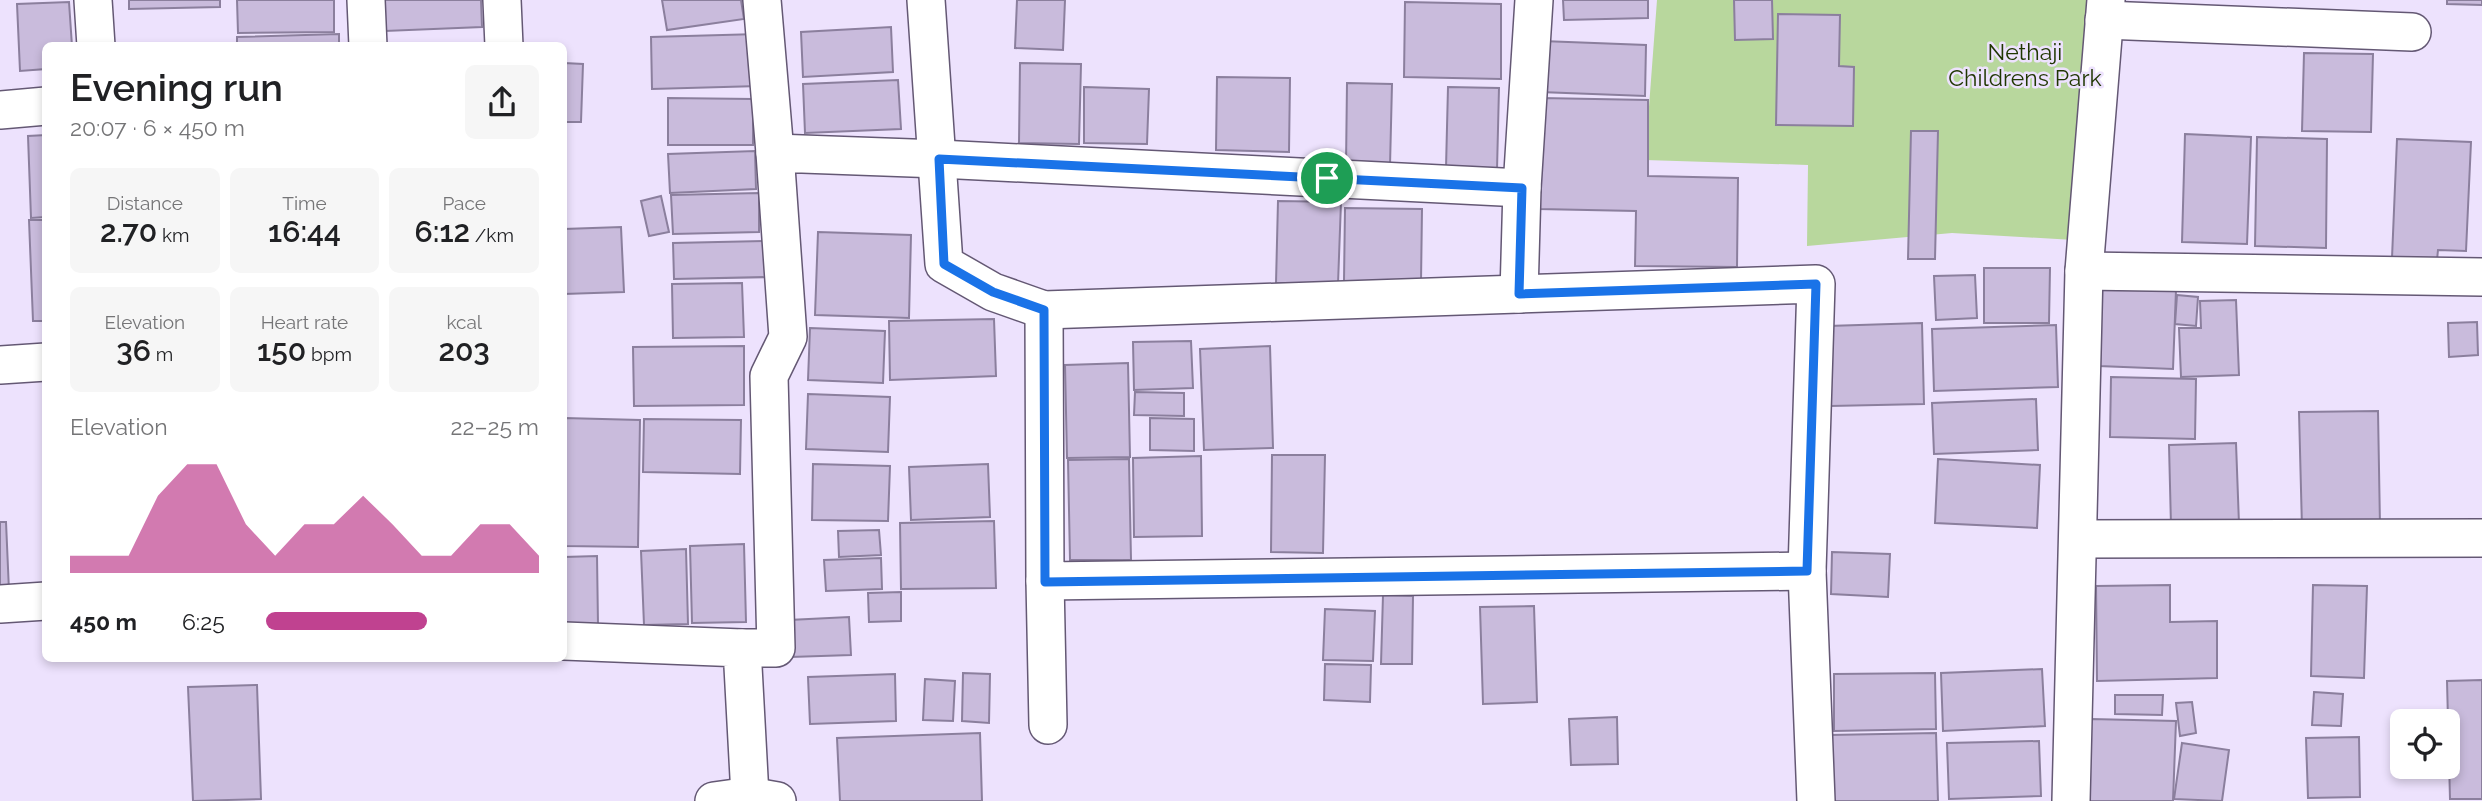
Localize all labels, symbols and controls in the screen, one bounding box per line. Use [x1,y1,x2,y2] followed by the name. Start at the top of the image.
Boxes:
[1948,38,2102,91] park label: Nethaji Childrens Park
[70,65,283,110] text: Evening run
[465,65,539,139] button: share
[70,114,245,141] text: 20:07 · 6 × 450 m
[1297,148,1357,208] pin
[1308,159,1346,197] icon: arrive
[107,192,183,214] text: Distance
[282,192,327,214] text: Time
[442,192,486,214] text: Pace
[100,214,157,249] text: 2.70
[268,214,341,249] text: 16:44
[414,214,470,249] text: 6:12
[157,224,190,246] text: km
[470,224,514,246] text: /km
[104,311,185,333] text: Elevation
[261,311,348,333] text: Heart rate
[446,311,482,333] text: kcal
[116,333,151,368] text: 36
[257,333,306,368] text: 150
[438,333,490,368] text: 203
[151,343,173,365] text: m
[306,343,352,365] text: bpm
[70,413,168,440] text: Elevation
[450,413,539,440] text: 22–25 m
[70,608,137,635] text: 450 m
[182,608,225,635] text: 6:25
[2390,709,2460,779] map controls
[2390,709,2460,779] button: locate

